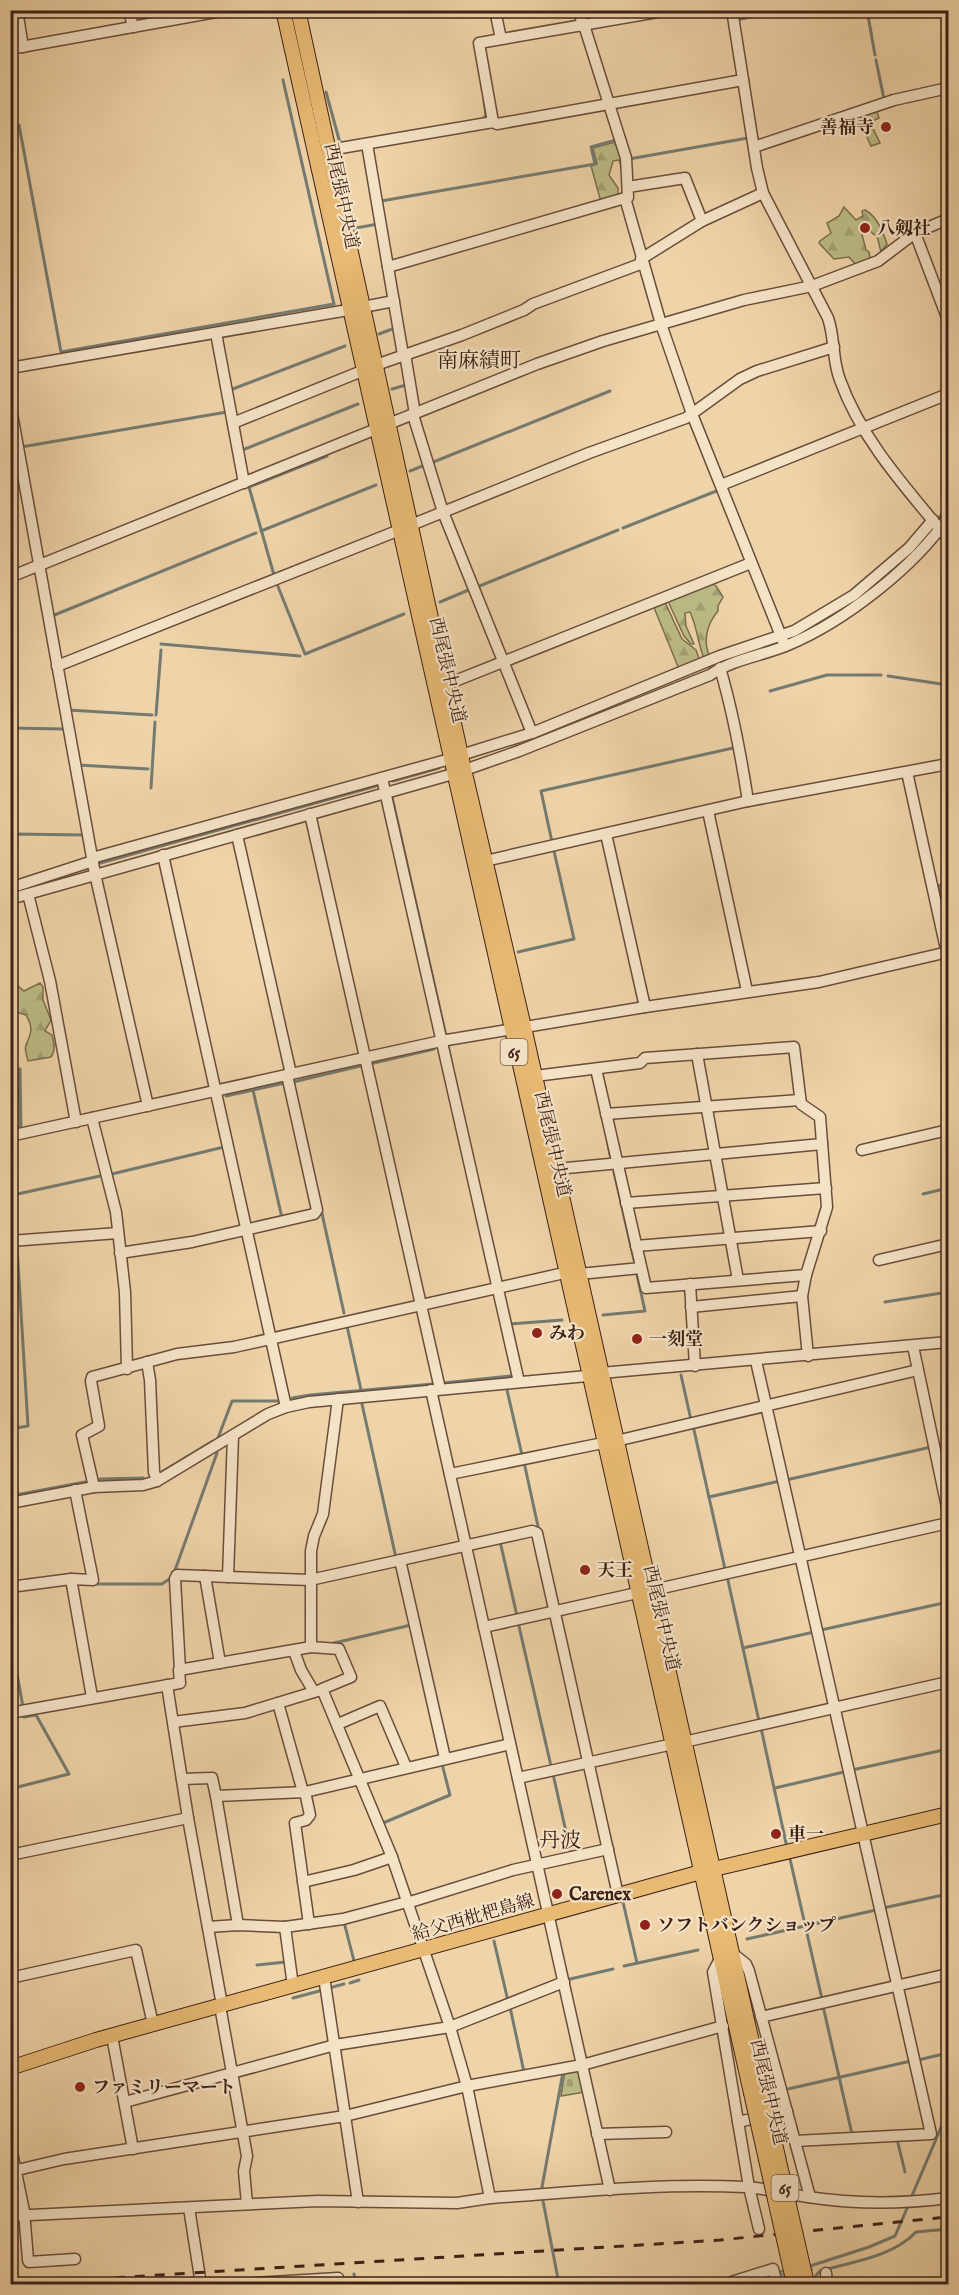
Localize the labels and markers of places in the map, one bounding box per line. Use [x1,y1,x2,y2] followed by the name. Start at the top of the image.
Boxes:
[820,117,874,140] place label: 善福寺
[879,120,893,134] marker: 善福寺
[877,218,931,241] place label: 八剱社
[858,221,872,235] marker: 八剱社
[549,1323,585,1346] place label: みわ
[530,1326,544,1340] marker: みわ
[649,1329,703,1352] place label: 一刻堂
[630,1332,644,1346] marker: 一刻堂
[597,1560,633,1583] place label: 天王
[578,1563,592,1577] marker: 天王
[788,1824,824,1847] place label: 車一
[769,1827,783,1841] marker: 車一
[569,1884,631,1907] place label: Carenex
[550,1887,564,1901] marker: Carenex
[657,1915,836,1938] place label: ソフトバンクショップ
[638,1918,652,1932] marker: ソフトバンクショップ
[92,2077,236,2100] place label: ファミリーマート
[73,2080,87,2094] marker: ファミリーマート

